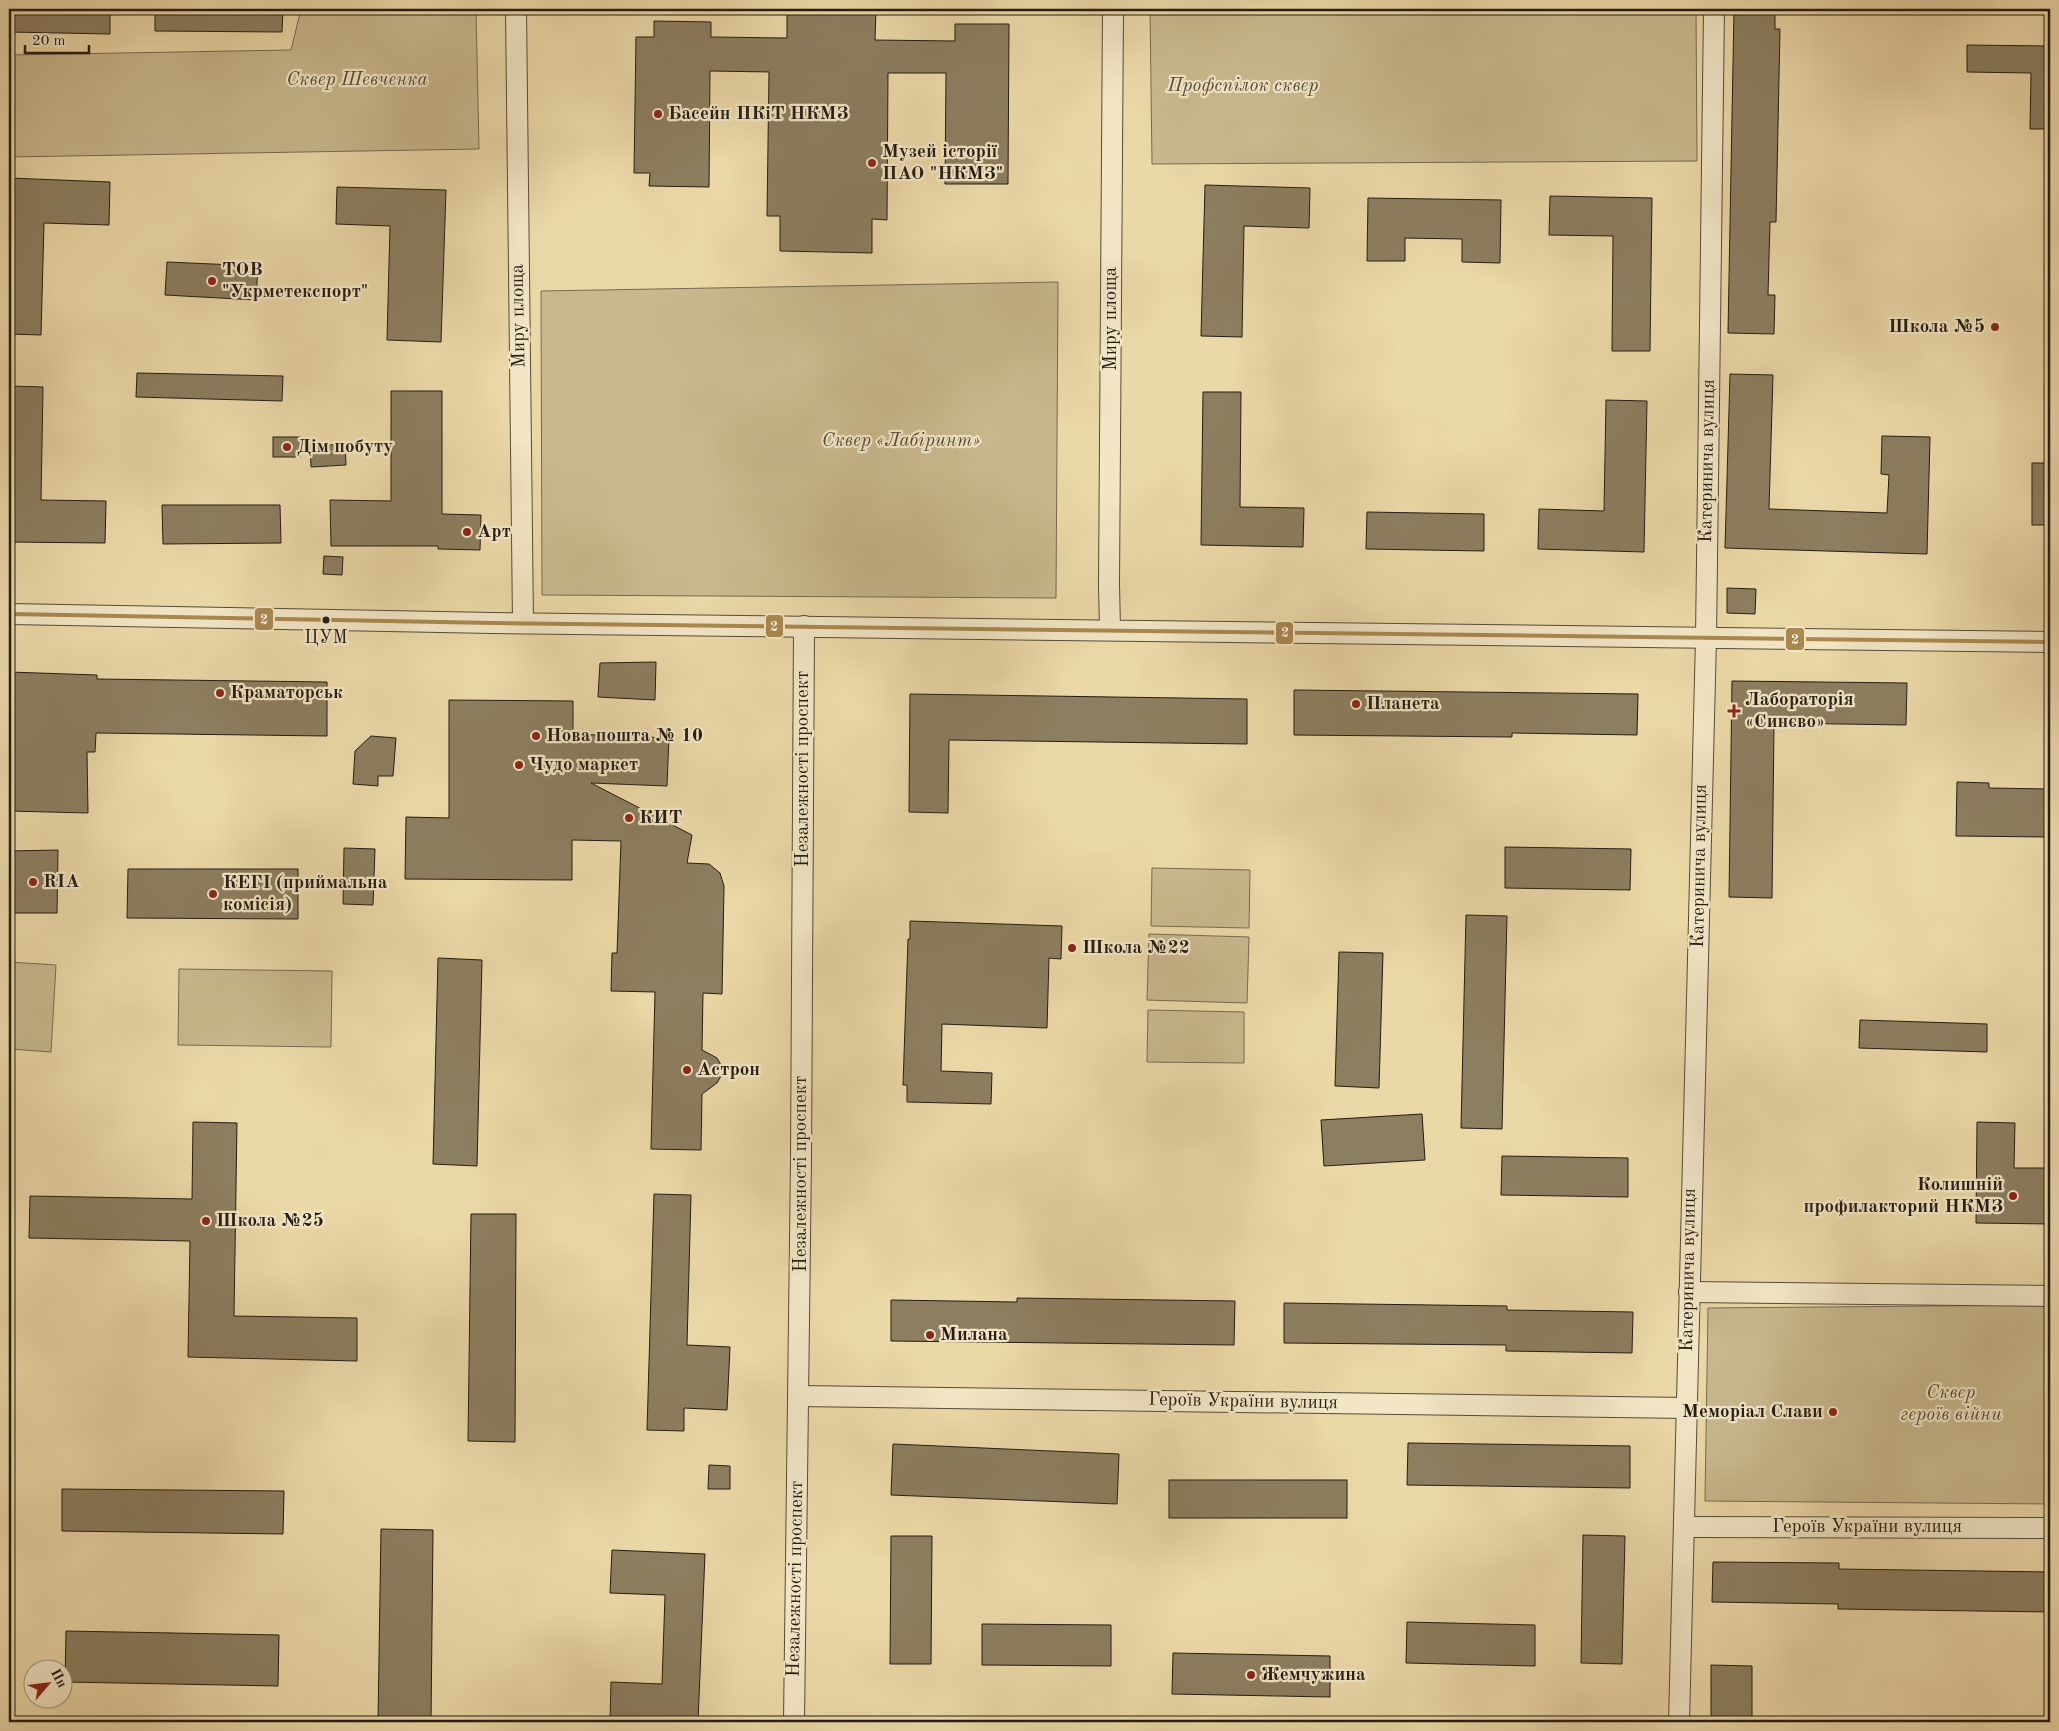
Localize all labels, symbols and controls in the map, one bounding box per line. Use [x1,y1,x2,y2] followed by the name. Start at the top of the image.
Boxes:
[25,22,89,54] scale bar
[32,34,66,49] text: 20 m
[286,71,428,90] park label: Сквер Шевченка
[1166,77,1319,96] park label: Профспілок сквер
[668,105,849,124] place label: Басейн ПКіТ НКМЗ
[652,108,664,120] marker: Басейн ПКіТ НКМЗ
[882,143,1003,184] place label: Музей історії ПАО "НКМЗ"
[866,157,878,169] marker: Музей історії ПАО "НКМЗ"
[222,261,368,302] place label: ТОВ "Укрметекспорт"
[509,263,529,368] street label: Миру площа
[1102,266,1121,371] street label: Миру площа
[206,275,218,287] marker: ТОВ "Укрметекспорт"
[1888,318,1985,337] place label: Школа №5
[1989,321,2001,333] marker: Школа №5
[1697,379,1719,543] street label: Катеринича вулиця
[822,431,980,451] park label: Сквер «Лабіринт»
[297,438,393,457] place label: Дім побуту
[281,441,293,453] marker: Дім побуту
[477,523,511,542] place label: Арт
[461,526,473,538] marker: Арт
[254,607,274,631] line badge: 2
[260,613,268,627] text: 2
[765,614,784,638] line badge: 2
[321,615,331,625] marker: ЦУМ
[770,620,778,634] text: 2
[1275,621,1294,645] line badge: 2
[1281,626,1289,640] text: 2
[1785,627,1805,651] line badge: 2
[304,629,348,647] place label: ЦУМ
[1791,633,1799,647] text: 2
[794,671,813,867] street label: Незалежності проспект
[230,684,343,703] place label: Краматорськ
[214,687,226,699] marker: Краматорськ
[1745,691,1854,732] place label: Лабораторія «Синєво»
[1366,695,1440,714] place label: Планета
[1350,698,1362,710] marker: Планета
[1727,704,1741,718] marker: Лабораторія «Синєво»
[546,727,703,746] place label: Нова пошта № 10
[530,730,542,742] marker: Нова пошта № 10
[529,756,638,775] place label: Чудо маркет
[513,759,525,771] marker: Чудо маркет
[1689,784,1711,948] street label: Катеринича вулиця
[639,809,682,828] place label: КИТ
[623,812,635,824] marker: КИТ
[43,873,80,892] place label: RIA
[223,874,388,915] place label: КЕГІ (приймальна комісія)
[27,876,39,888] marker: RIA
[207,888,219,900] marker: КЕГІ (приймальна комісія)
[1082,939,1190,958] place label: Школа №22
[1066,942,1078,954] marker: Школа №22
[697,1061,760,1080] place label: Астрон
[681,1064,693,1076] marker: Астрон
[792,1076,811,1272] street label: Незалежності проспект
[1803,1176,2003,1217] place label: Колишній профилакторий НКМЗ
[1678,1188,1700,1352] street label: Катеринича вулиця
[2007,1190,2019,1202] marker: Колишній профилакторий НКМЗ
[216,1212,324,1231] place label: Школа №25
[200,1215,212,1227] marker: Школа №25
[940,1326,1008,1345] place label: Милана
[924,1329,936,1341] marker: Милана
[1900,1384,2002,1425] park label: Сквер героїв війни
[1148,1391,1338,1413] street label: Героїв України вулиця
[1682,1403,1823,1422] place label: Меморіал Слави
[1827,1406,1839,1418] marker: Меморіал Слави
[785,1481,807,1677] street label: Незалежності проспект
[1772,1518,1962,1537] street label: Героїв України вулиця
[22,1658,72,1708] north arrow
[1261,1666,1366,1685] place label: Жемчужина
[48,1667,69,1690] text: Пн
[1245,1669,1257,1681] marker: Жемчужина

